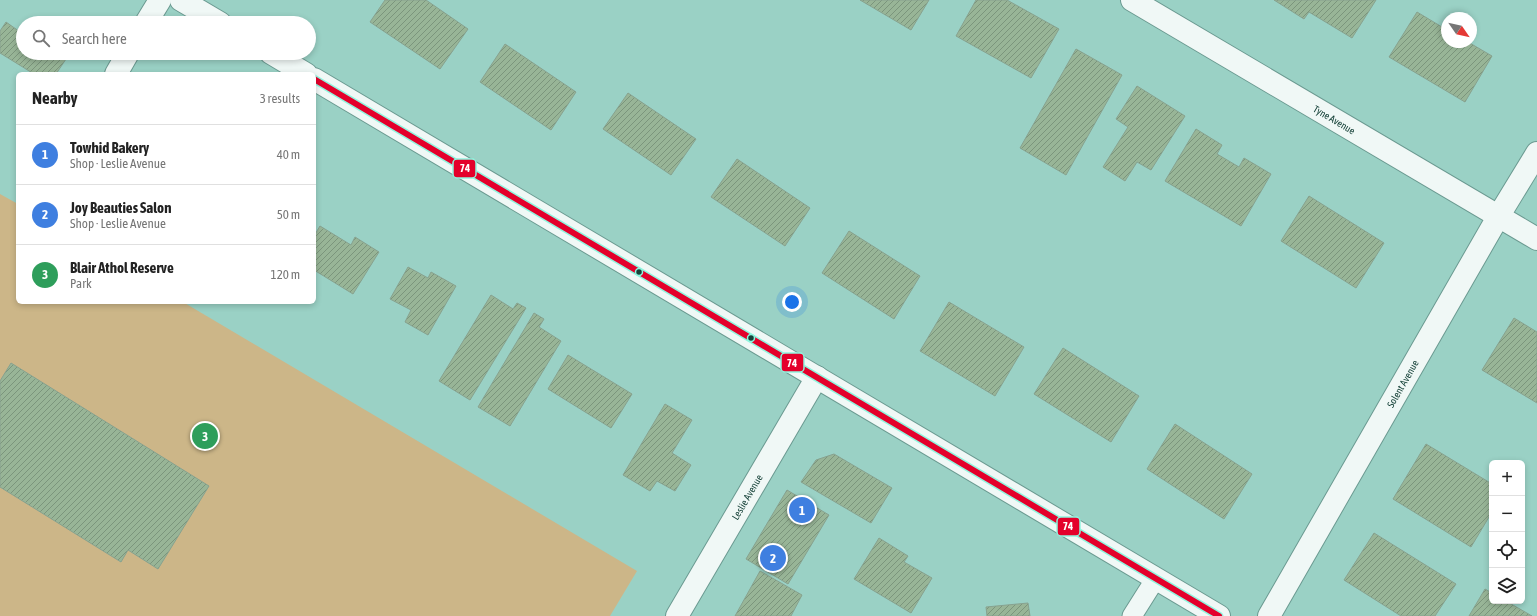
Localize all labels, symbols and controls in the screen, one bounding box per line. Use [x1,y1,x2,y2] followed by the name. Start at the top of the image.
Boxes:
[1441,12,1477,48] north arrow
[16,16,316,60] search box
[30,27,52,49] icon: search
[62,30,127,47] text: Search here
[32,88,78,108] text: Nearby
[260,91,300,106] text: 3 results
[1311,103,1357,137] street label: Tyne Avenue
[70,139,149,156] text: Towhid Bakery
[42,147,48,162] text: 1
[277,147,300,162] text: 40 m
[70,156,166,171] text: Shop · Leslie Avenue
[453,159,476,178] line badge: 74
[460,162,470,174] text: 74
[70,199,171,216] text: Joy Beauties Salon
[42,207,48,222] text: 2
[277,207,300,222] text: 50 m
[70,216,166,231] text: Shop · Leslie Avenue
[70,259,174,276] text: Blair Athol Reserve
[42,267,48,282] text: 3
[271,267,300,282] text: 120 m
[634,267,644,277] unlabelled marker
[70,276,92,291] text: Park
[782,292,802,312] your location
[746,333,756,343] unlabelled marker
[781,353,804,372] line badge: 74
[787,357,797,369] text: 74
[1385,358,1421,409] street label: Solent Avenue
[192,421,218,451] pin: 3
[1489,460,1525,604] map controls
[1489,460,1525,496] button: +
[730,472,765,522] street label: Leslie Avenue
[789,495,815,525] pin: 1
[1489,496,1525,532] button: −
[1057,517,1080,536] line badge: 74
[1063,520,1073,532] text: 74
[1489,532,1525,568] button: locate
[760,543,786,573] pin: 2
[1489,568,1525,604] button: layers

